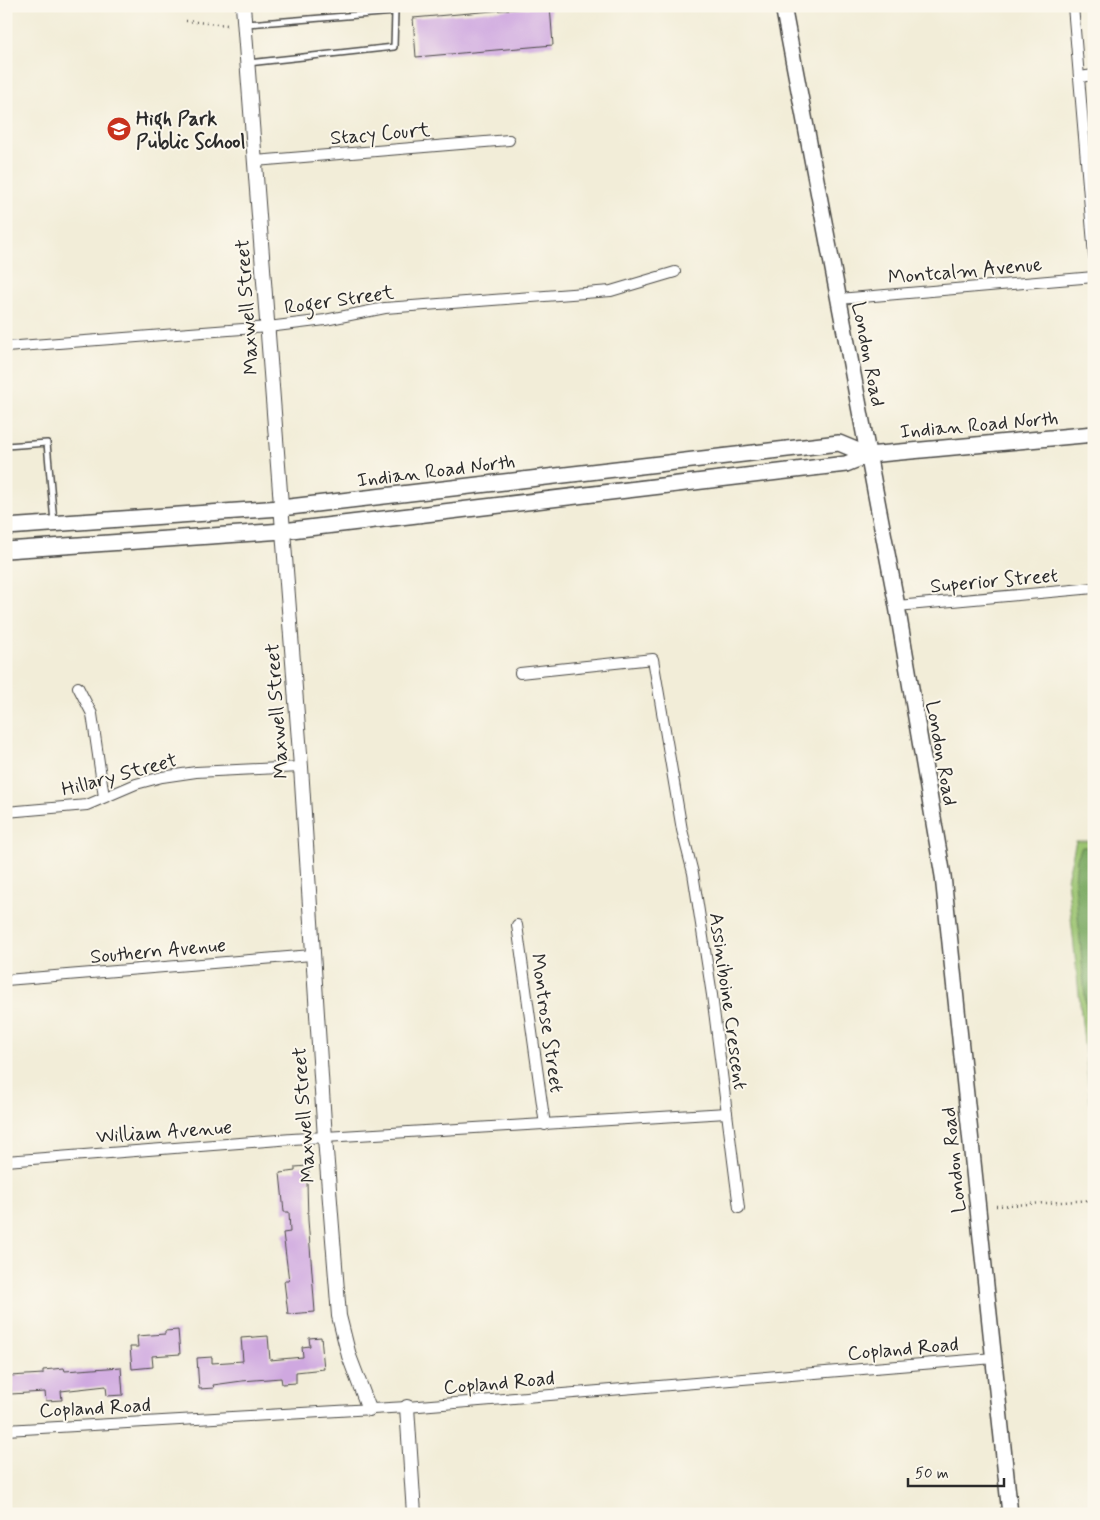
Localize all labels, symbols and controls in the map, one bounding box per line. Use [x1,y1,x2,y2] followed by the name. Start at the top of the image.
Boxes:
[136,106,245,156] place label: High Park Public School
[106,116,132,142] school or university icon: High Park Public School
[329,117,431,152] street label: Stacy Court
[229,238,266,376] street label: Maxwell Street
[887,251,1043,292] street label: Montcalm Avenue
[283,279,396,324] street label: Roger Street
[844,300,891,409] street label: London Road
[899,405,1060,446] street label: Indian Road North
[356,448,517,495] street label: Indian Road North
[929,562,1059,601] street label: Superior Street
[259,642,296,780] street label: Maxwell Street
[918,699,963,808] street label: London Road
[59,747,180,804] street label: Hillary Street
[702,911,753,1092] street label: Assiniboine Crescent
[89,932,227,971] street label: Southern Avenue
[523,952,570,1095] street label: Montrose Street
[286,1046,323,1184] street label: Maxwell Street
[936,1106,973,1214] street label: London Road
[95,1114,233,1151] street label: William Avenue
[846,1331,960,1368] street label: Copland Road
[442,1365,556,1402] street label: Copland Road
[39,1392,152,1425] street label: Copland Road
[908,1455,1004,1487] scale bar
[915,1464,949,1484] text: 50 m

